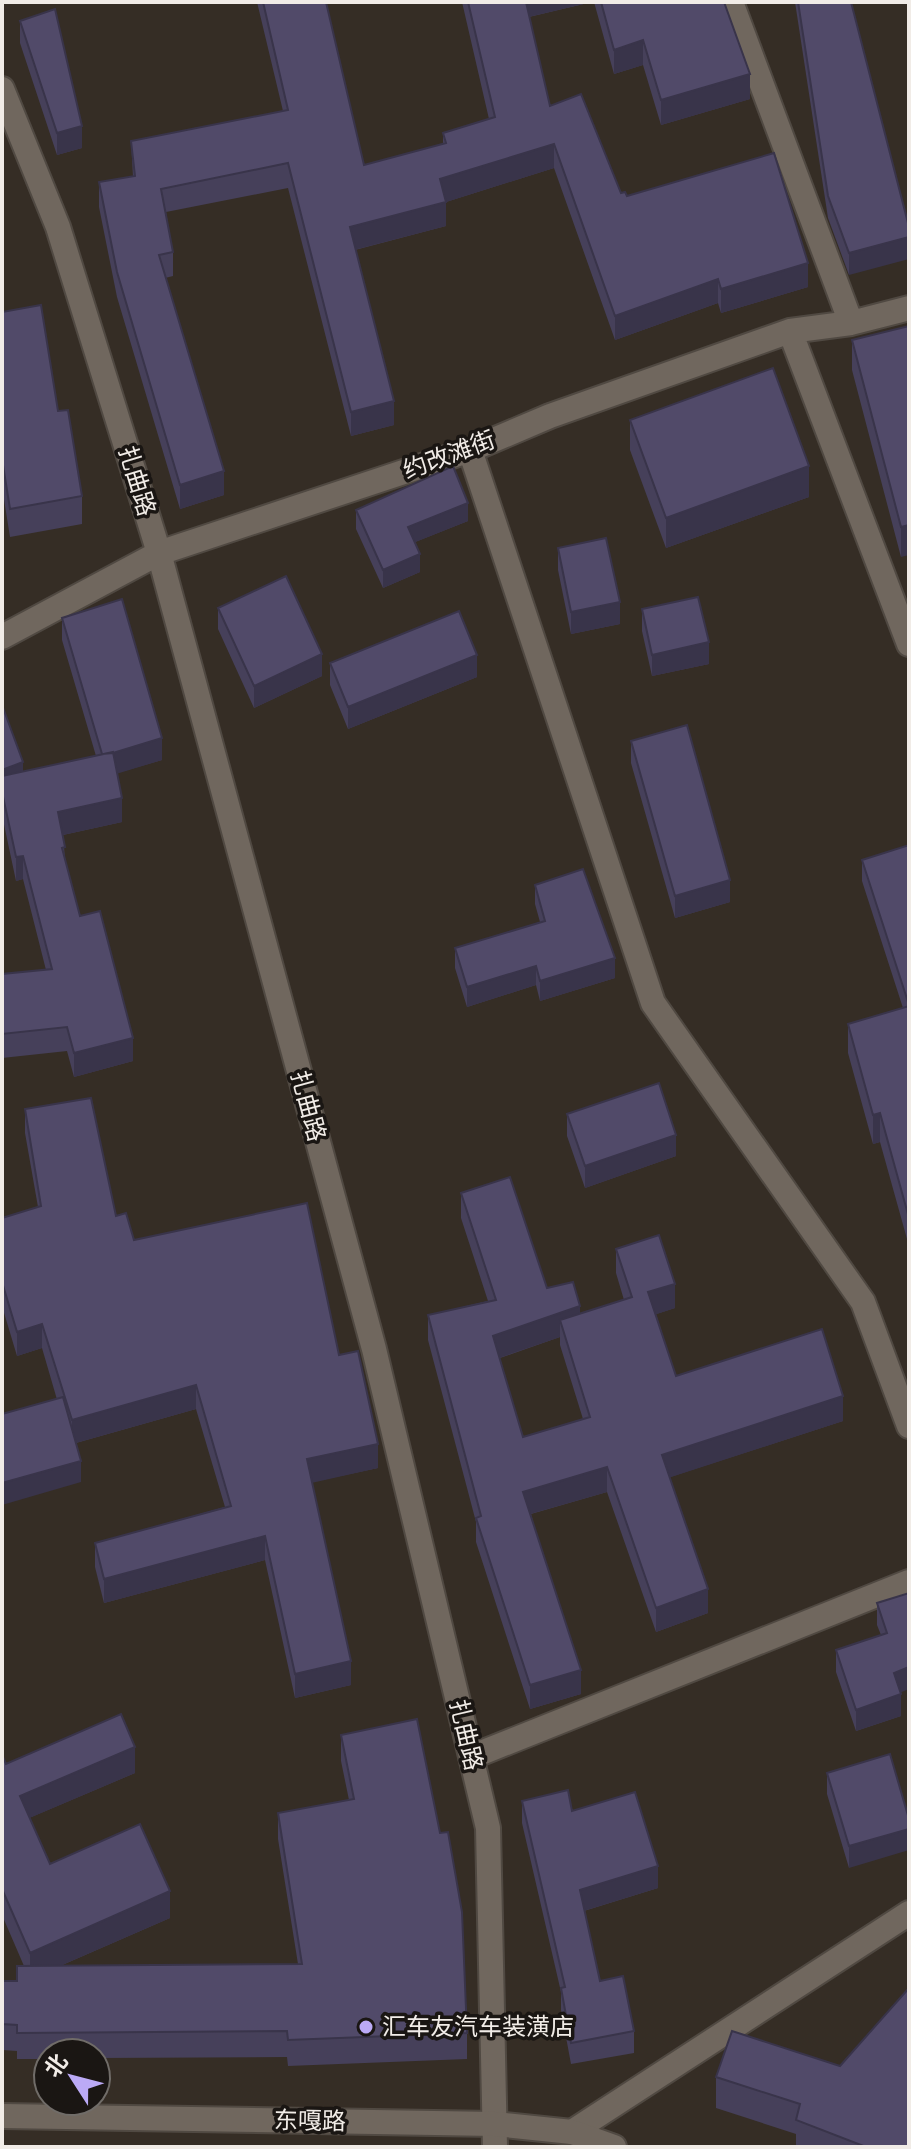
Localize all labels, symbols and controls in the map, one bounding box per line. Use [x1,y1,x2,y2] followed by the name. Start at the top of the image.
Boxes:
[399,425,499,485] street label: 约改滩街
[113,442,161,520] street label: 扎曲路
[285,1068,331,1144] street label: 扎曲路
[444,1697,488,1773] street label: 扎曲路
[382,2013,574,2041] place label: 汇车友汽车装潢店
[357,2018,375,2036] marker: 汇车友汽车装潢店
[32,2037,112,2117] north arrow
[40,2049,73,2082] text: 北
[274,2106,346,2136] street label: 东嘎路

